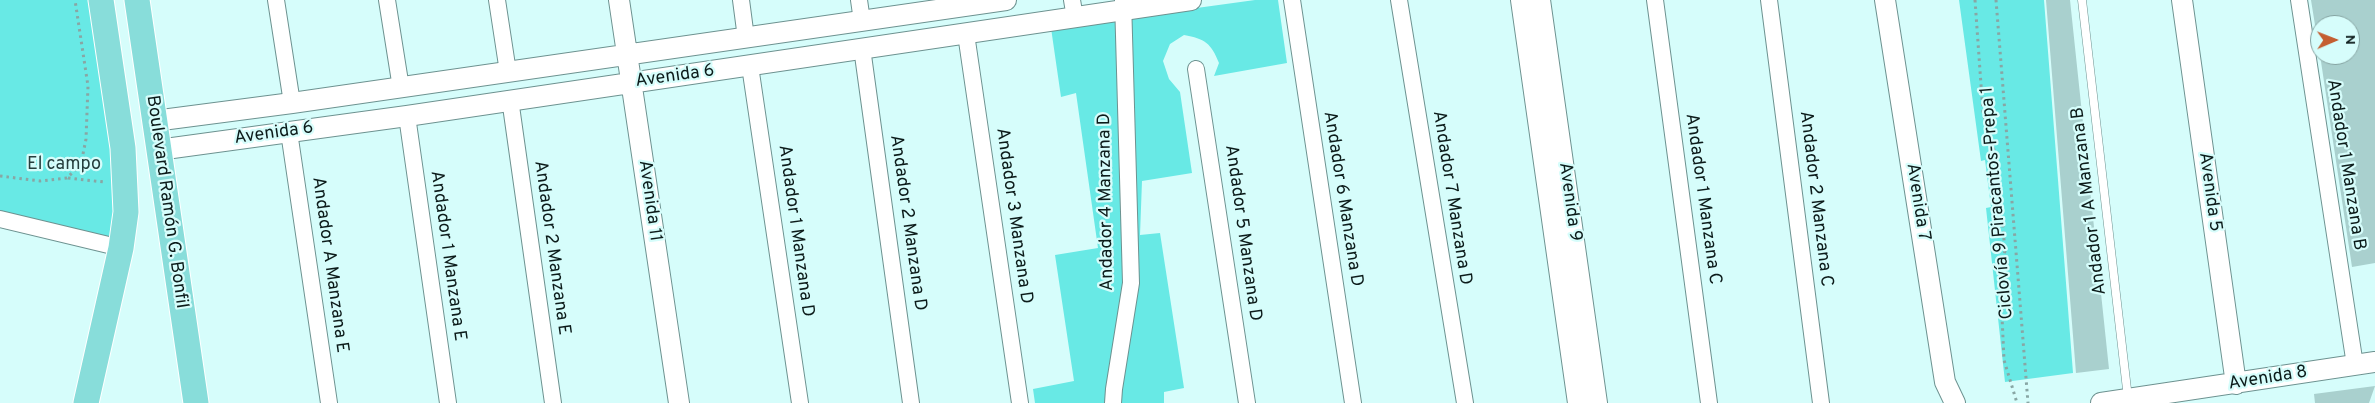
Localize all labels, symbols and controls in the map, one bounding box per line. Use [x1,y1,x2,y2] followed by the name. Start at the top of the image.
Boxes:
[2310,15,2360,65] north arrow
[2341,35,2358,45] text: N
[634,61,716,93] street label: Avenida 6
[2321,78,2369,252] street label: Andador 1 Manzana B
[1977,86,2019,320] street label: Ciclovía 9 Piracantos-Prepa 1
[140,94,192,310] street label: Boulevard Ramón G. Bonfil
[2068,106,2112,296] street label: Andador 1 A Manzana B
[1427,109,1475,287] street label: Andador 7 Manzana D
[1317,110,1367,288] street label: Andador 6 Manzana D
[1793,110,1837,288] street label: Andador 2 Manzana C
[1679,112,1725,286] street label: Andador 1 Manzana C
[1095,113,1119,291] street label: Andador 4 Manzana D
[233,118,315,150] street label: Avenida 6
[990,127,1036,305] street label: Andador 3 Manzana D
[884,133,930,313] street label: Andador 2 Manzana D
[1219,143,1265,323] street label: Andador 5 Manzana D
[772,144,818,318] street label: Andador 1 Manzana D
[2193,151,2225,233] street label: Avenida 5
[27,154,101,176] park label: El campo
[528,159,574,337] street label: Andador 2 Manzana E
[633,159,665,243] street label: Avenida 11
[1553,161,1585,243] street label: Avenida 9
[1900,162,1934,242] street label: Avenida 7
[424,169,470,343] street label: Andador 1 Manzana E
[306,176,352,354] street label: Andador A Manzana E
[2227,362,2309,396] street label: Avenida 8

